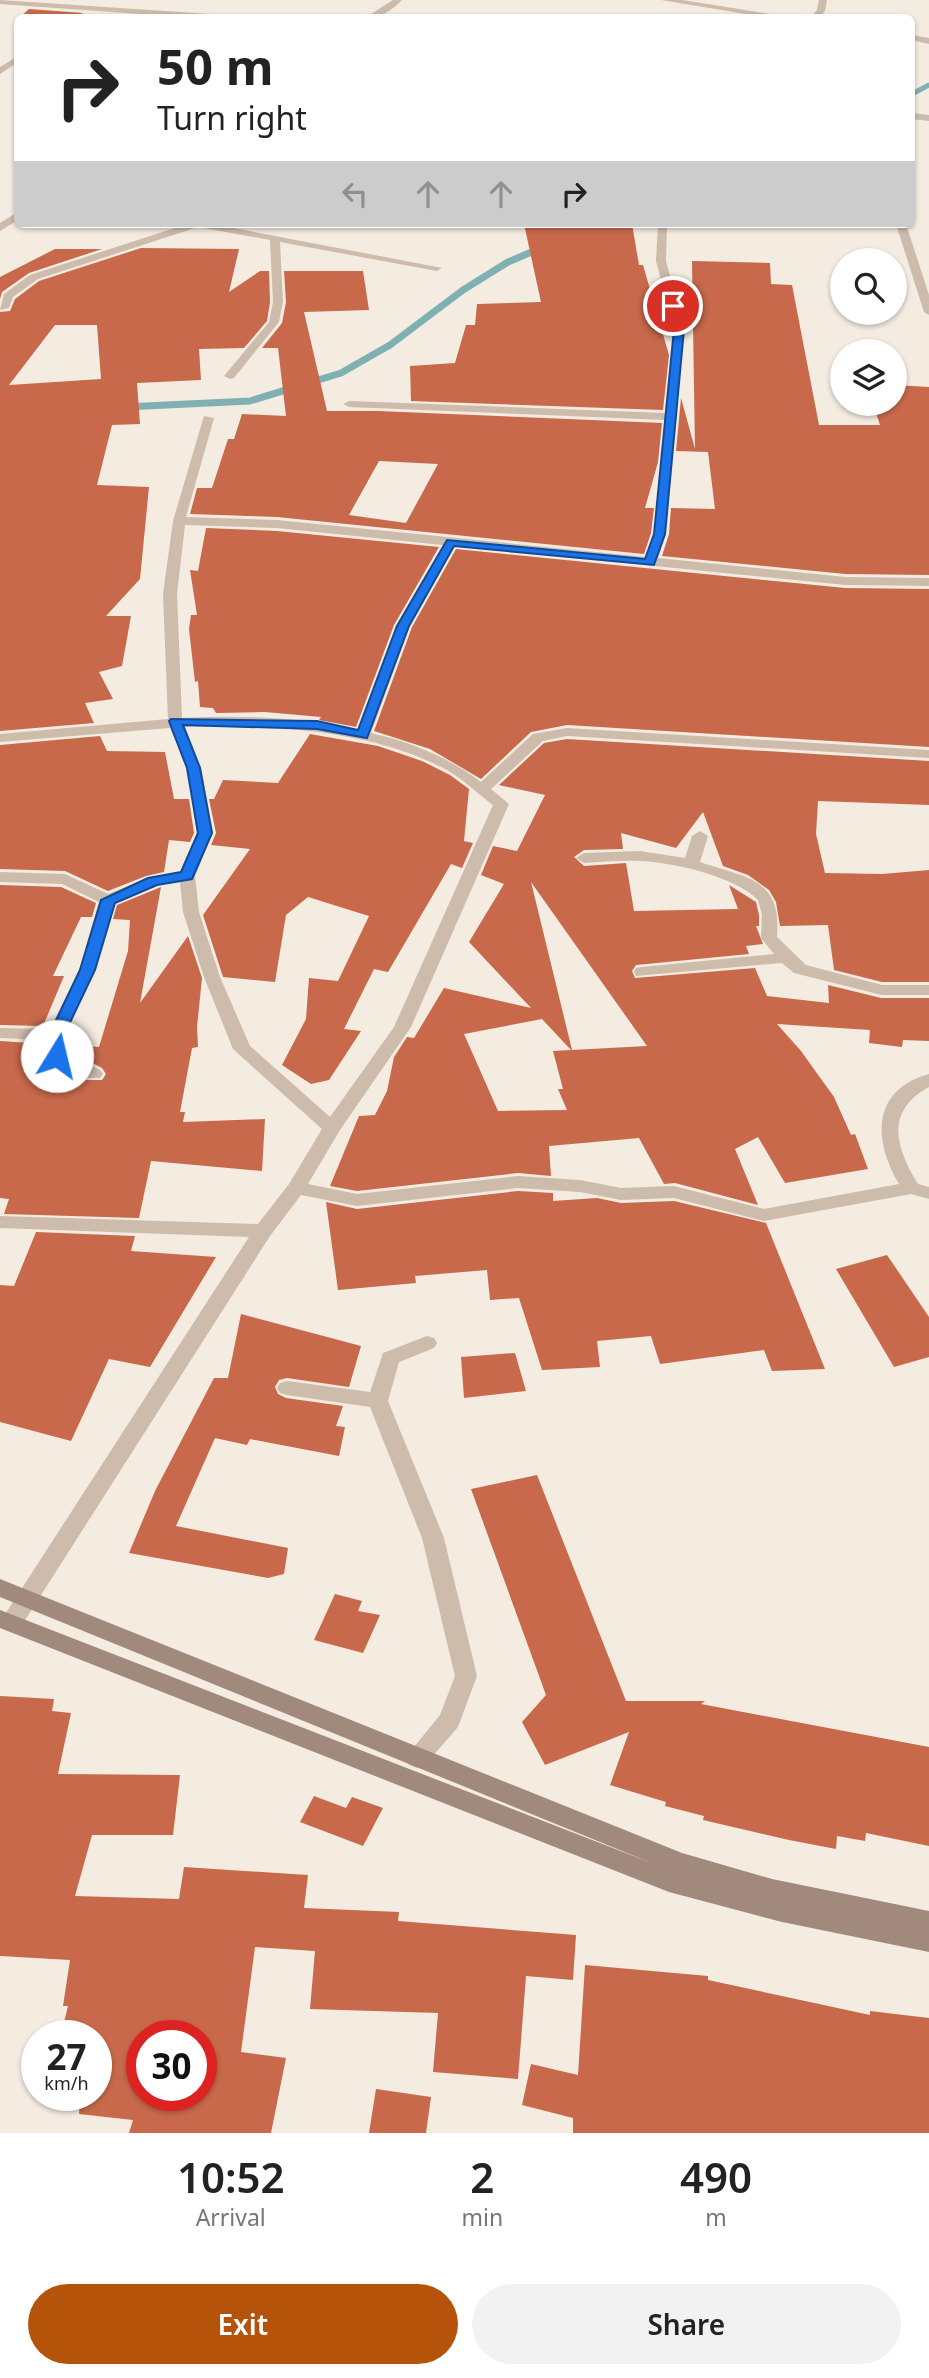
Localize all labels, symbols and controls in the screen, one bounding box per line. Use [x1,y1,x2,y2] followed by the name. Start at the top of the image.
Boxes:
[157,33,274,99] text: 50 m
[42,42,133,133] icon: right
[157,96,307,139] text: Turn right
[336,175,374,213] icon: left
[409,175,447,213] icon: ahead
[482,175,520,213] icon: ahead
[555,175,593,213] icon: right
[830,248,907,416] map controls
[830,248,907,325] button: search
[643,276,703,336] pin
[654,287,692,325] icon: arrive
[830,339,907,416] button: layers
[20,1019,94,1093] position arrow
[126,2020,217,2111] speed limit sign: 30
[46,2033,87,2080] text: 27
[44,2071,89,2095] text: km/h
[177,2148,285,2205] text: 10:52
[470,2148,494,2205] text: 2
[680,2148,752,2205] text: 490
[196,2201,266,2233] text: Arrival
[461,2201,503,2233] text: min
[705,2201,727,2233] text: m
[28,2284,458,2364] button: Exit
[472,2284,901,2364] button: Share

